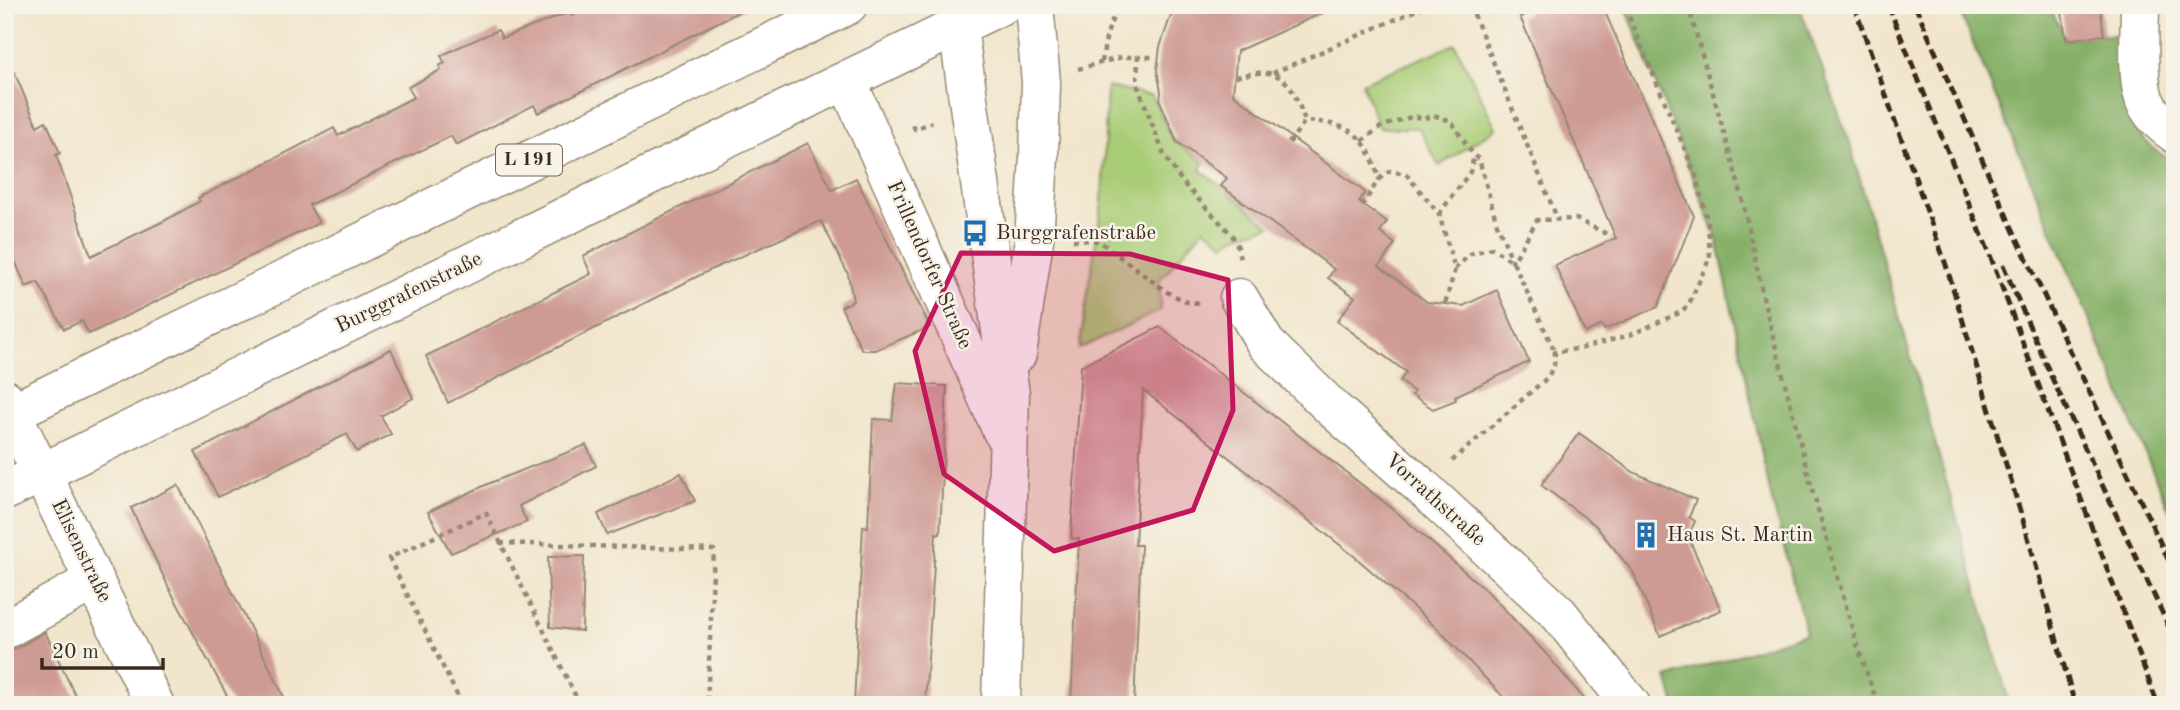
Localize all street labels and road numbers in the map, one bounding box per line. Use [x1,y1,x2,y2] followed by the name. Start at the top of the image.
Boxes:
[496,144,562,176] road number: L 191
[882,178,976,352] street label: Frillendorfer Straße
[332,248,486,338] street label: Burggrafenstraße
[1381,450,1489,550] street label: Vorrathstraße
[47,496,115,606] street label: Elisenstraße

